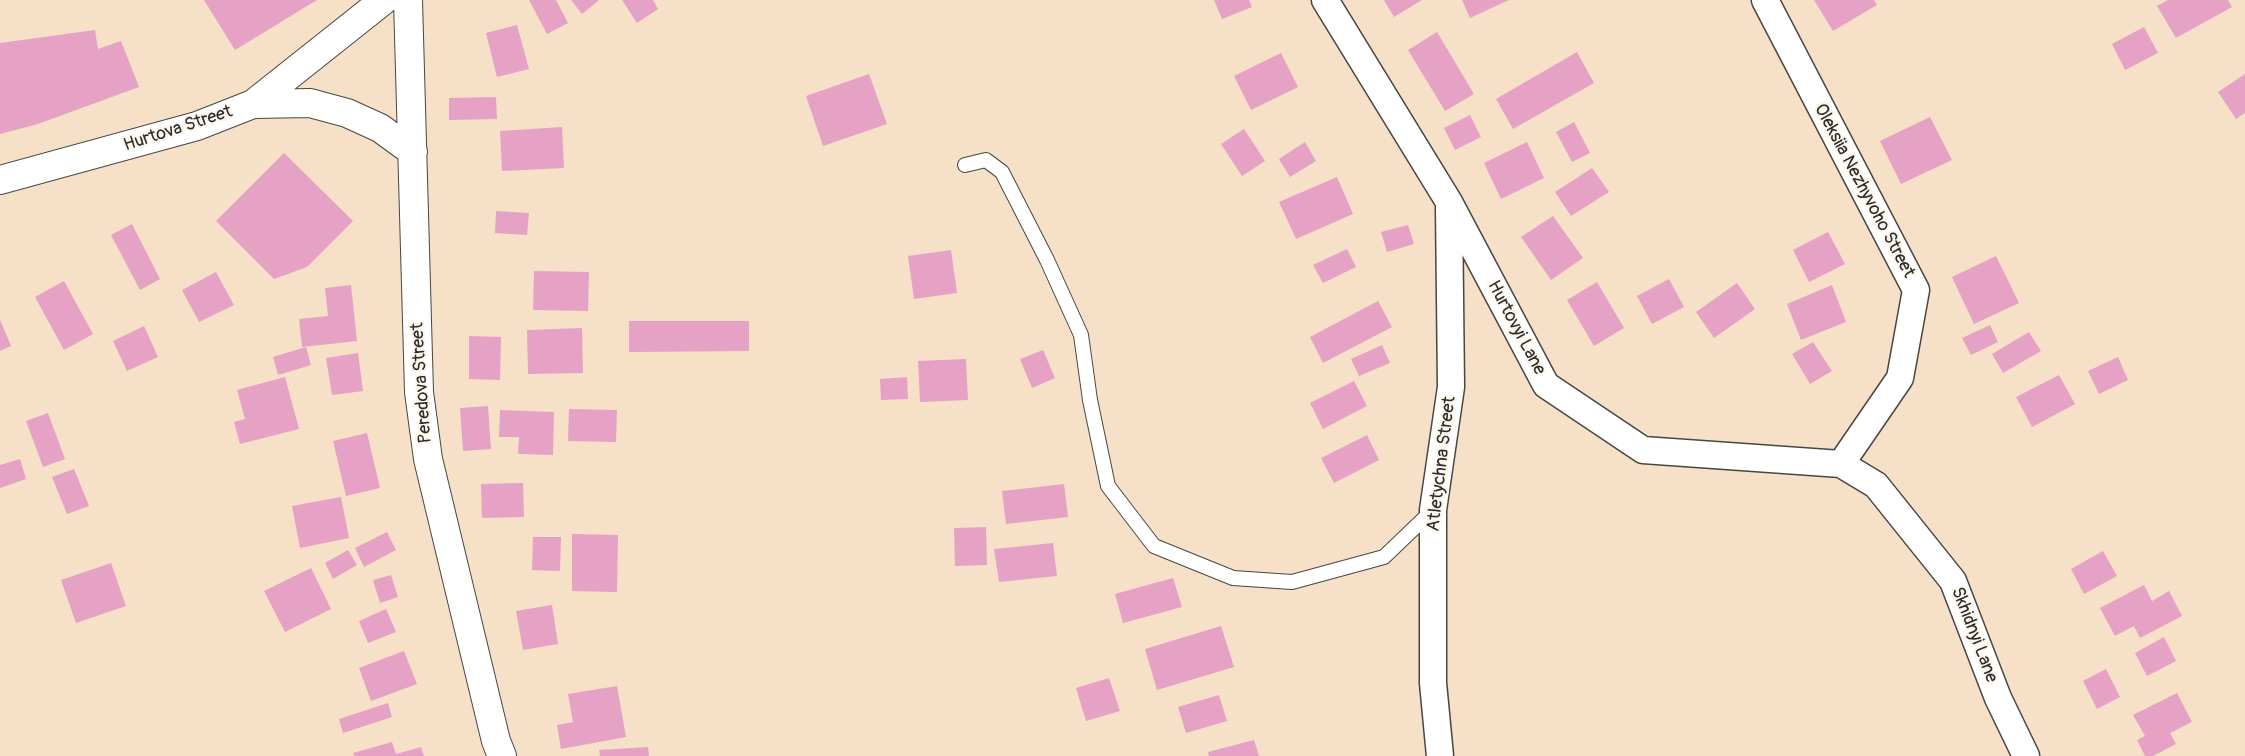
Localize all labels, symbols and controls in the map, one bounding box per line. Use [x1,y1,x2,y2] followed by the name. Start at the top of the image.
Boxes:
[1809,100,1919,282] street label: Oleksiia Nezhyvoho Street
[121,101,235,157] street label: Hurtova Street
[1482,277,1550,379] street label: Hurtovyi Lane
[407,322,437,444] street label: Peredova Street
[1423,395,1461,533] street label: Atletychna Street
[1946,584,2002,686] street label: Skhidnyi Lane

